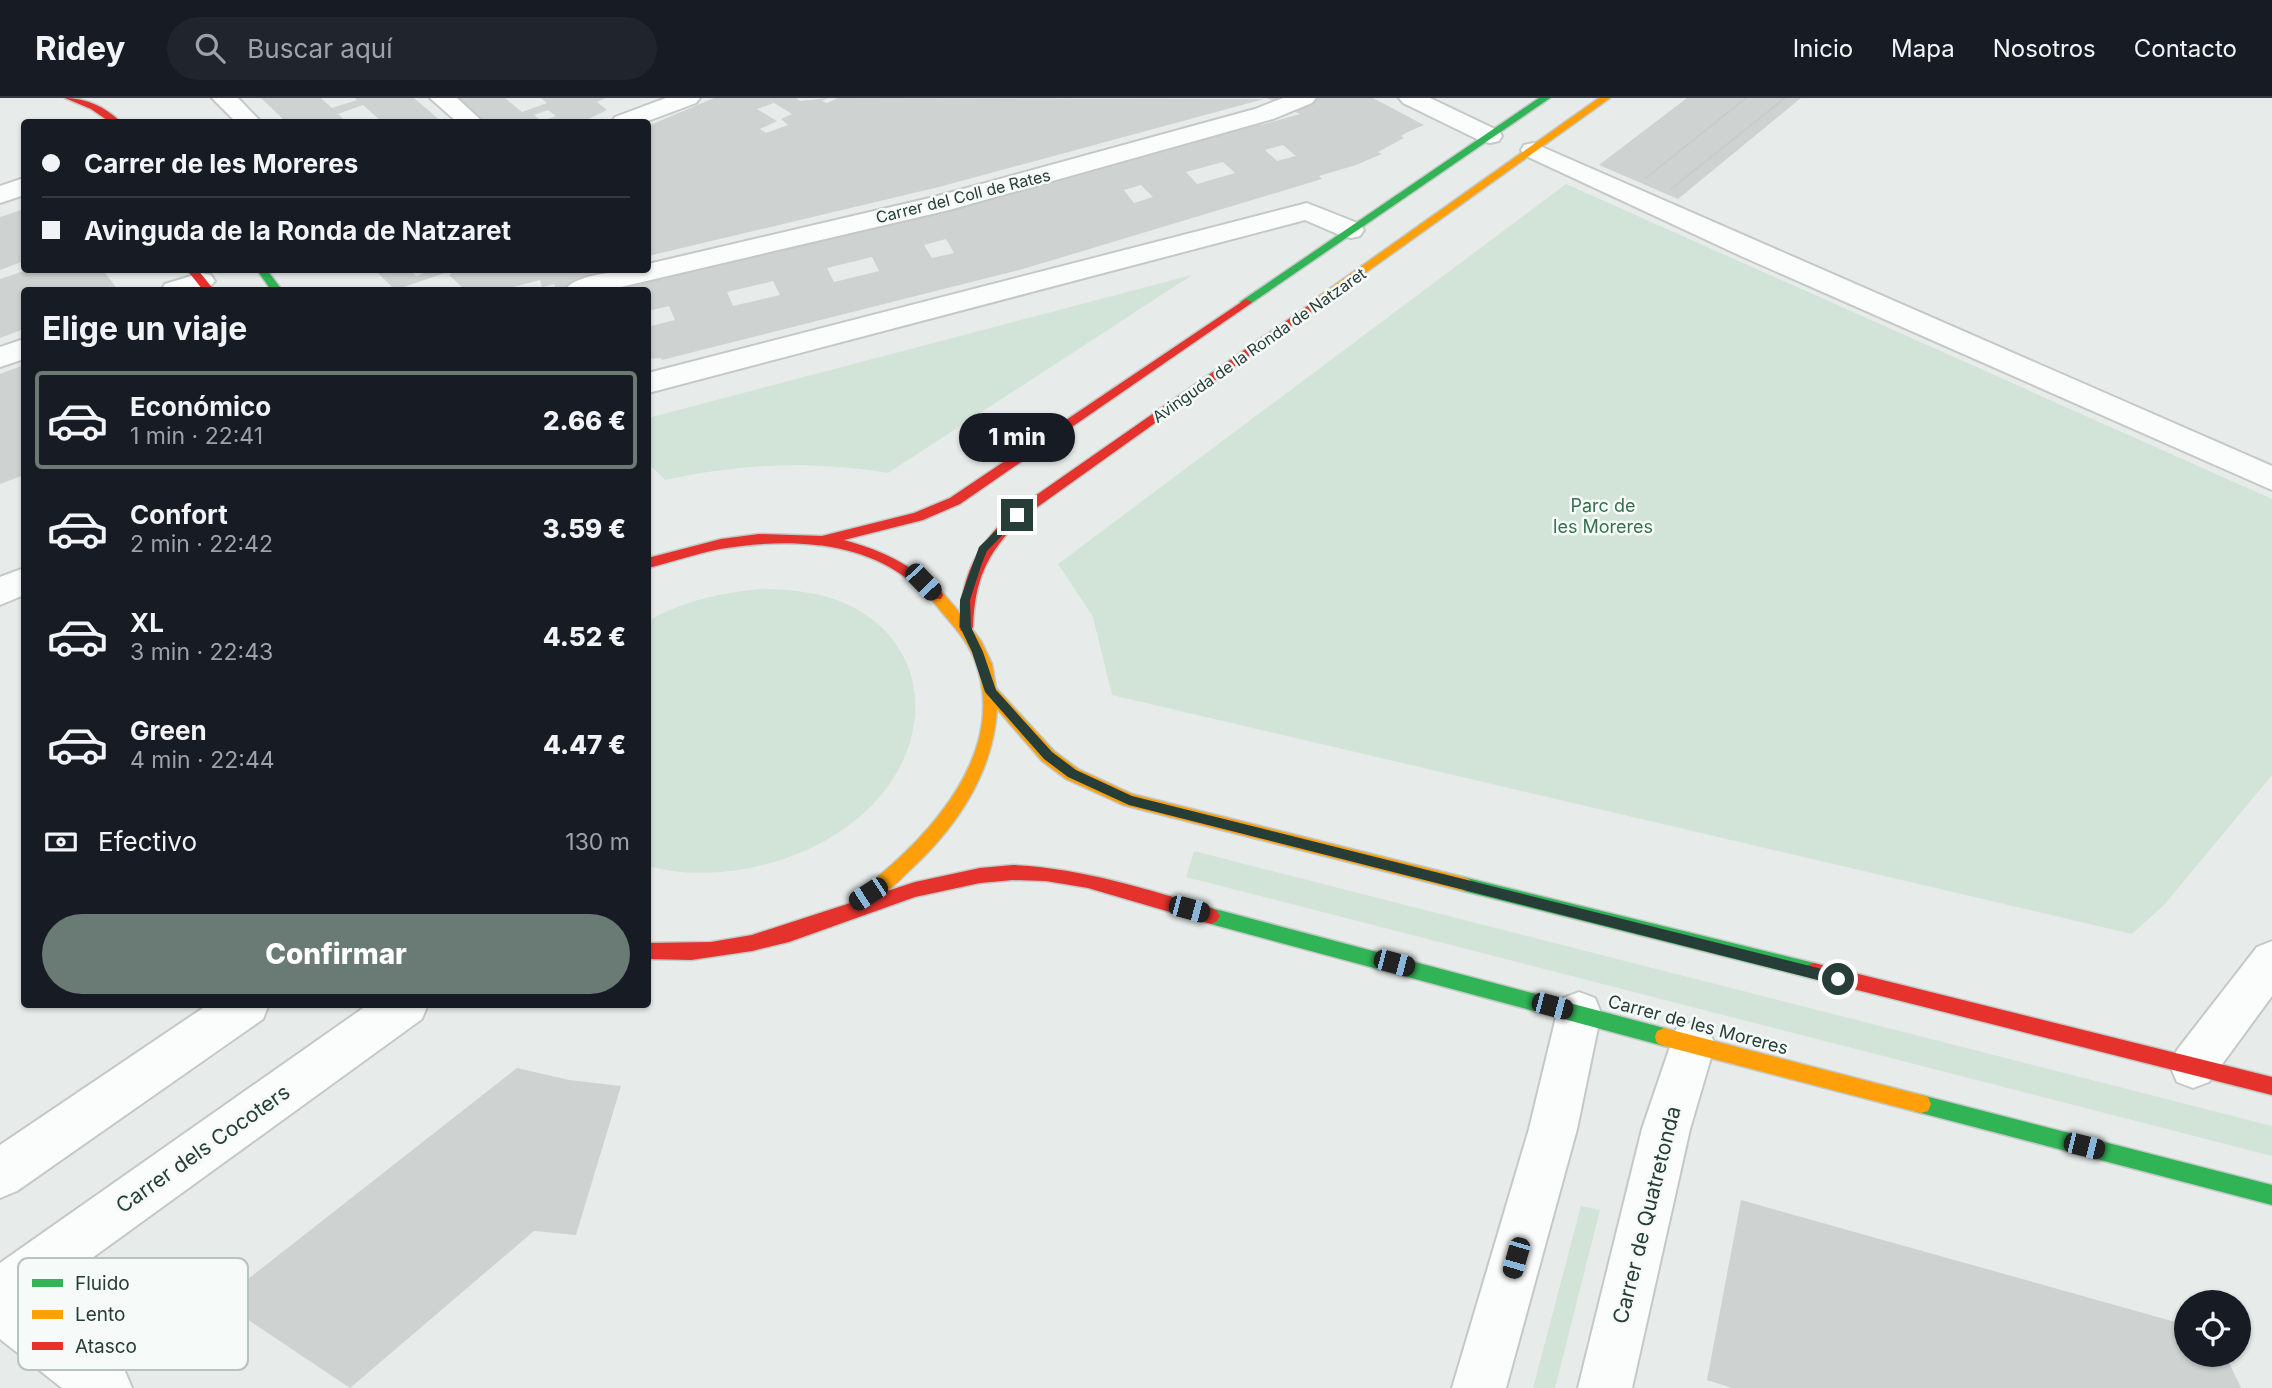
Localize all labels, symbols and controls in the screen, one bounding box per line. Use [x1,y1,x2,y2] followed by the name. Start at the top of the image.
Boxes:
[167,17,657,80] search box
[35,28,125,68] text: Ridey
[191,29,229,67] icon: search
[247,33,392,64] text: Buscar aquí
[1793,34,1853,63] text: Inicio
[1891,34,1955,63] text: Mapa
[1993,34,2096,63] text: Nosotros
[2134,34,2237,63] text: Contacto
[84,148,358,179] text: Carrer de les Moreres
[874,165,1052,227] street label: Carrer del Coll de Rates
[84,215,511,246] text: Avinguda de la Ronda de Natzaret
[1148,263,1370,427] street label: Avinguda de la Ronda de Natzaret
[42,309,247,348] text: Elige un viaje
[46,389,109,452] icon: car
[130,391,271,422] text: Económico
[543,405,626,436] text: 2.66 €
[959,414,1075,462] callout: 1 min
[130,422,263,450] text: 1 min · 22:41
[988,423,1046,451] text: 1 min
[1553,495,1653,537] park label: Parc de les Moreres
[46,497,109,560] icon: car
[130,499,228,530] text: Confort
[1001,499,1033,531] route end
[543,513,626,544] text: 3.59 €
[130,530,273,558] text: 2 min · 22:42
[901,560,946,604] car
[46,605,109,668] icon: car
[130,607,164,638] text: XL
[543,621,626,652] text: 4.52 €
[130,638,273,666] text: 3 min · 22:43
[46,713,109,776] icon: car
[130,715,207,746] text: Green
[543,729,626,760] text: 4.47 €
[130,746,275,774] text: 4 min · 22:44
[42,823,80,861] icon: cash
[98,826,197,857] text: Efectivo
[565,828,630,856] text: 130 m
[845,874,892,914] car
[1166,893,1213,925] car
[42,914,630,994] button: Confirmar
[1371,947,1418,979] car
[1822,963,1854,995] route start
[1529,990,1576,1022] car
[1606,990,1790,1059] street label: Carrer de les Moreres
[111,1079,294,1218] street label: Carrer dels Cocoters
[1607,1104,1686,1326] street label: Carrer de Quatretonda
[2062,1131,2107,1161] car
[1501,1235,1532,1281] car
[18,1258,248,1370] legend
[75,1272,130,1295] text: Fluido
[2174,1290,2251,1367] map controls
[2174,1290,2251,1367] button: locate
[75,1303,125,1326] text: Lento
[75,1335,137,1358] text: Atasco

